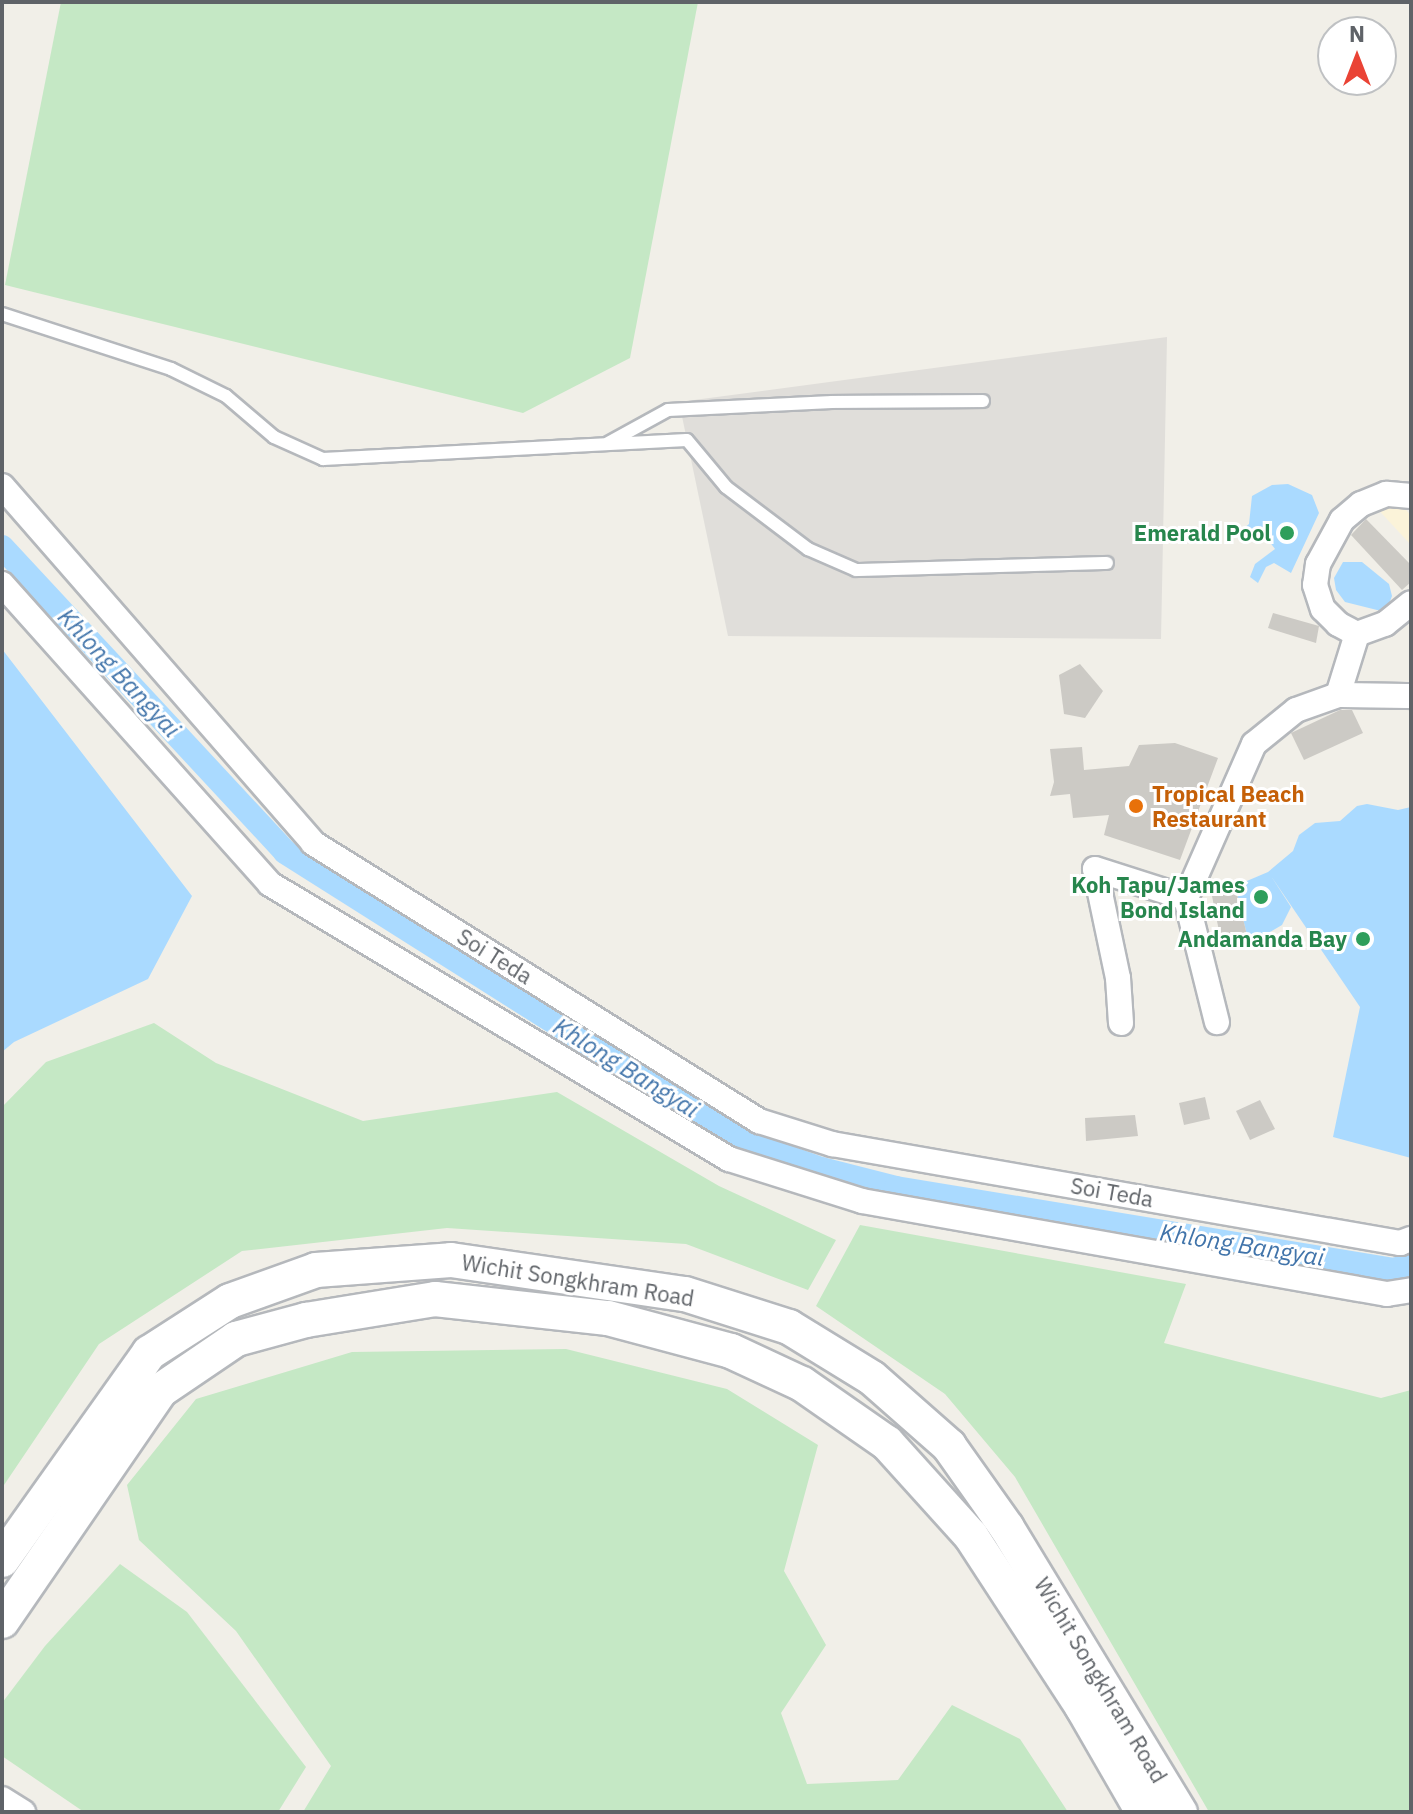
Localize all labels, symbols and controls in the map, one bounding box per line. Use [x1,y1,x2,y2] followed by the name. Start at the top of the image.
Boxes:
[1317,16,1397,96] north arrow
[1349,19,1365,48] text: N
[1134,520,1271,546] place label: Emerald Pool
[1278,524,1296,542] marker: Emerald Pool
[52,603,186,743] water label: Khlong Bangyai
[1152,780,1305,832] place label: Tropical Beach Restaurant
[1127,797,1145,815] marker: Tropical Beach Restaurant
[1071,871,1245,922] place label: Koh Tapu/James Bond Island
[1252,888,1270,906] marker: Koh Tapu/James Bond Island
[453,923,537,989] street label: Soi Teda
[1178,926,1347,952] place label: Andamanda Bay
[1354,930,1372,948] marker: Andamanda Bay
[548,1012,704,1124] water label: Khlong Bangyai
[1069,1172,1155,1212] street label: Soi Teda
[1158,1218,1326,1272] water label: Khlong Bangyai
[460,1249,696,1311] street label: Wichit Songkhram Road
[1029,1572,1173,1788] street label: Wichit Songkhram Road

